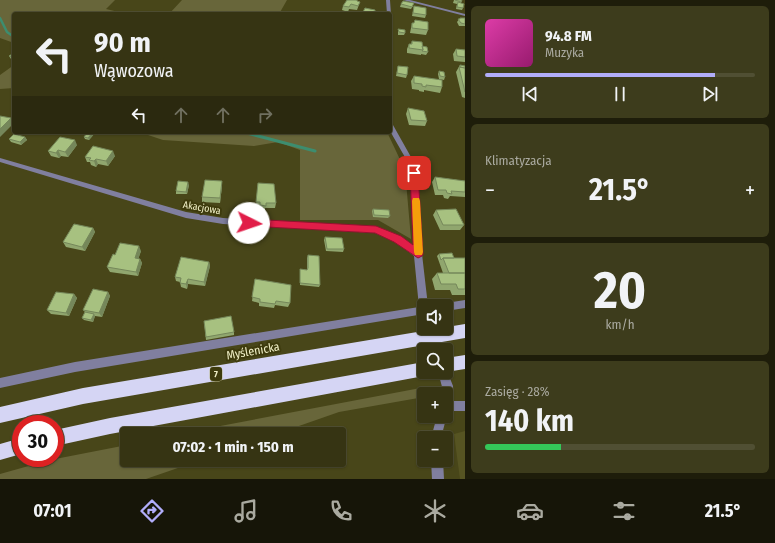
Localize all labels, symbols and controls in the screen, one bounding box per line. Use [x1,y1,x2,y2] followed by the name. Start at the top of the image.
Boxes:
[94,26,151,59] text: 90 m
[545,27,592,45] text: 94.8 FM
[28,28,80,80] icon: left
[545,45,584,60] text: Muzyka
[94,60,174,82] text: Wąwozowa
[519,83,541,105] icon: previous
[609,83,631,105] icon: pause
[699,83,721,105] icon: next
[128,104,150,126] icon: left
[170,104,192,126] icon: ahead
[212,104,234,126] icon: ahead
[254,104,276,126] icon: right
[485,153,552,168] text: Klimatyzacja
[397,156,431,190] pin
[403,162,425,184] icon: arrive
[589,172,651,208] text: 21.5°
[485,177,495,204] text: −
[745,177,755,204] text: +
[182,199,222,217] street label: Akacjowa
[228,202,270,244] position arrow
[594,259,646,322] text: 20
[417,299,453,467] map controls
[417,299,453,335] button: sound
[606,317,635,332] text: km/h
[225,339,281,363] street label: Myślenicka
[417,343,453,379] button: search
[210,367,222,381] road number: 7
[485,384,549,399] text: Zasięg · 28%
[417,387,453,423] button: +
[485,403,574,439] text: 140 km
[12,415,64,467] speed limit sign: 30
[417,431,453,467] button: −
[172,438,294,456] text: 07:02 · 1 min · 150 m
[138,497,166,525] icon: directions
[232,497,260,525] icon: music
[327,497,355,525] icon: phone
[421,497,449,525] icon: climate
[516,497,544,525] icon: car
[610,497,638,525] icon: filters
[33,500,72,522] text: 07:01
[705,500,742,522] text: 21.5°

